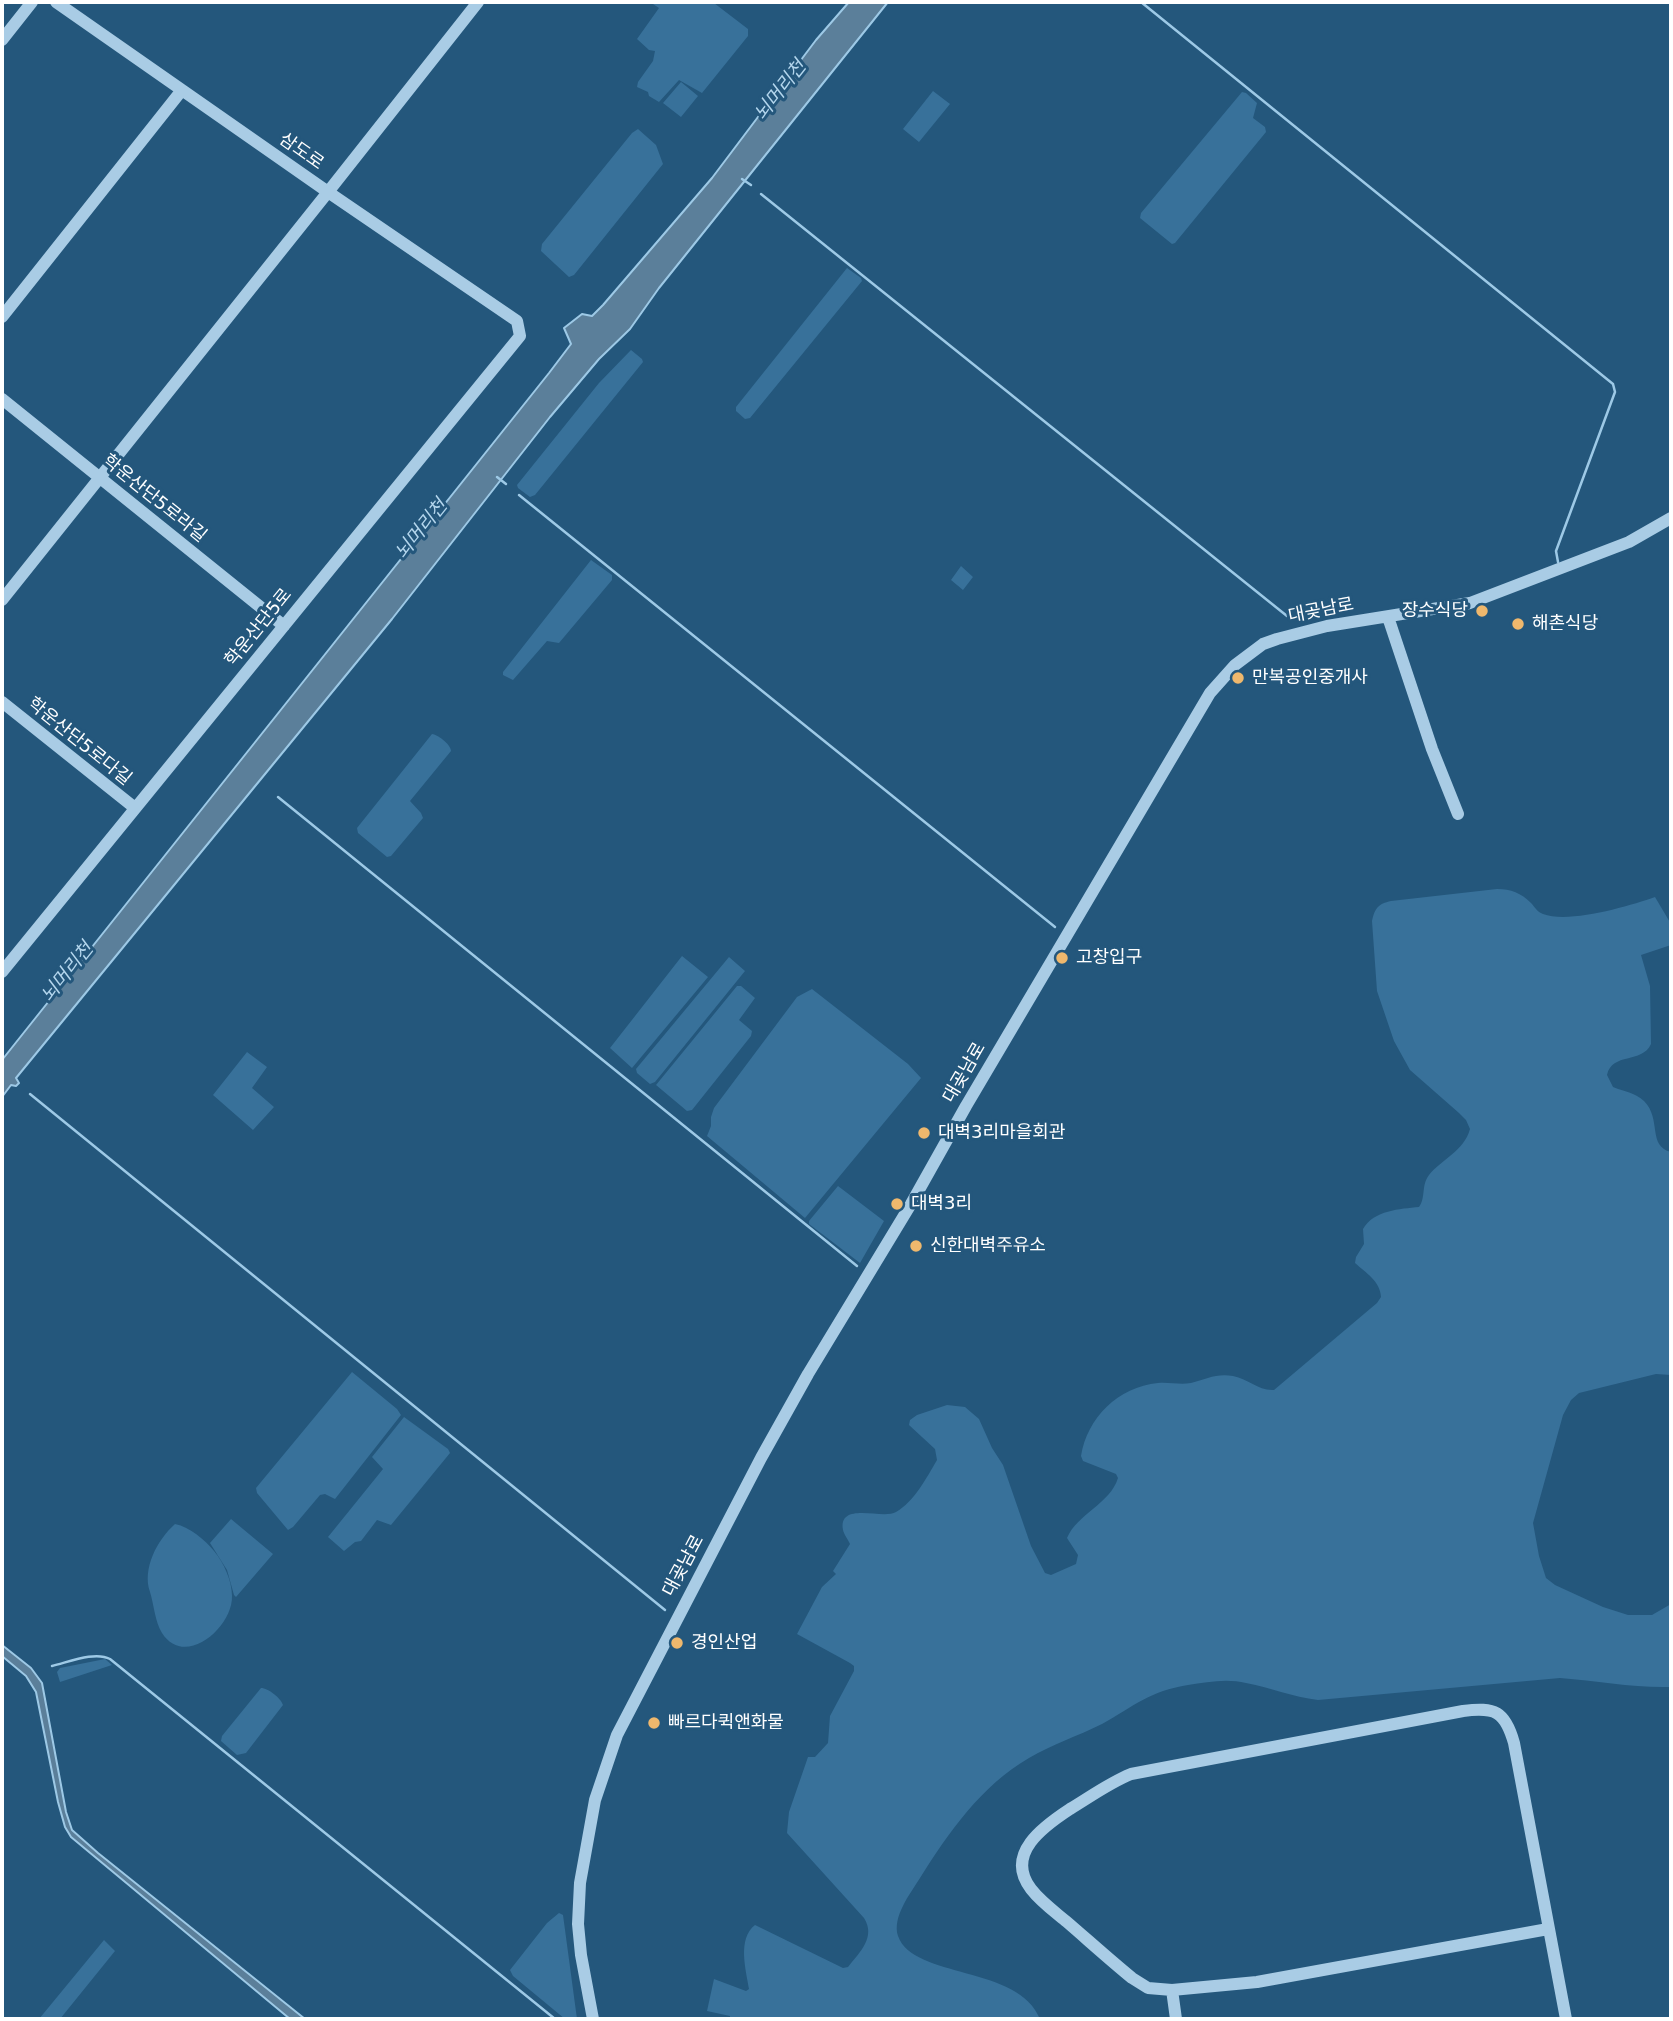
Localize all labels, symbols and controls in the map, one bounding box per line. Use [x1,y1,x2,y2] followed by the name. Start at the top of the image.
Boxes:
[750,56,812,126] water label: 뇌머리천
[274,129,328,175] street label: 삼도로
[98,451,210,547] street label: 학운산단5로라길
[391,496,453,564] water label: 뇌머리천
[221,585,297,671] street label: 학운산단5로
[1286,594,1356,628] street label: 대곶남로
[1402,600,1468,622] place label: 장수식당
[1474,603,1490,619] marker: 장수식당
[1532,613,1598,635] place label: 해촌식당
[1510,616,1526,632] marker: 해촌식당
[1252,667,1368,689] place label: 만복공인중개사
[1230,670,1246,686] marker: 만복공인중개사
[23,694,135,790] street label: 학운산단5로다길
[37,939,99,1007] water label: 뇌머리천
[1076,947,1142,969] place label: 고창입구
[1054,950,1070,966] marker: 고창입구
[939,1039,991,1107] street label: 대곶남로
[938,1122,1065,1144] place label: 대벽3리마을회관
[916,1125,932,1141] marker: 대벽3리마을회관
[911,1193,972,1215] place label: 대벽3리
[889,1196,905,1212] marker: 대벽3리
[930,1235,1046,1257] place label: 신한대벽주유소
[908,1238,924,1254] marker: 신한대벽주유소
[659,1532,709,1600] street label: 대곶남로
[691,1632,757,1654] place label: 경인산업
[669,1635,685,1651] marker: 경인산업
[668,1712,784,1734] place label: 빠르다퀵앤화물
[646,1715,662,1731] marker: 빠르다퀵앤화물

